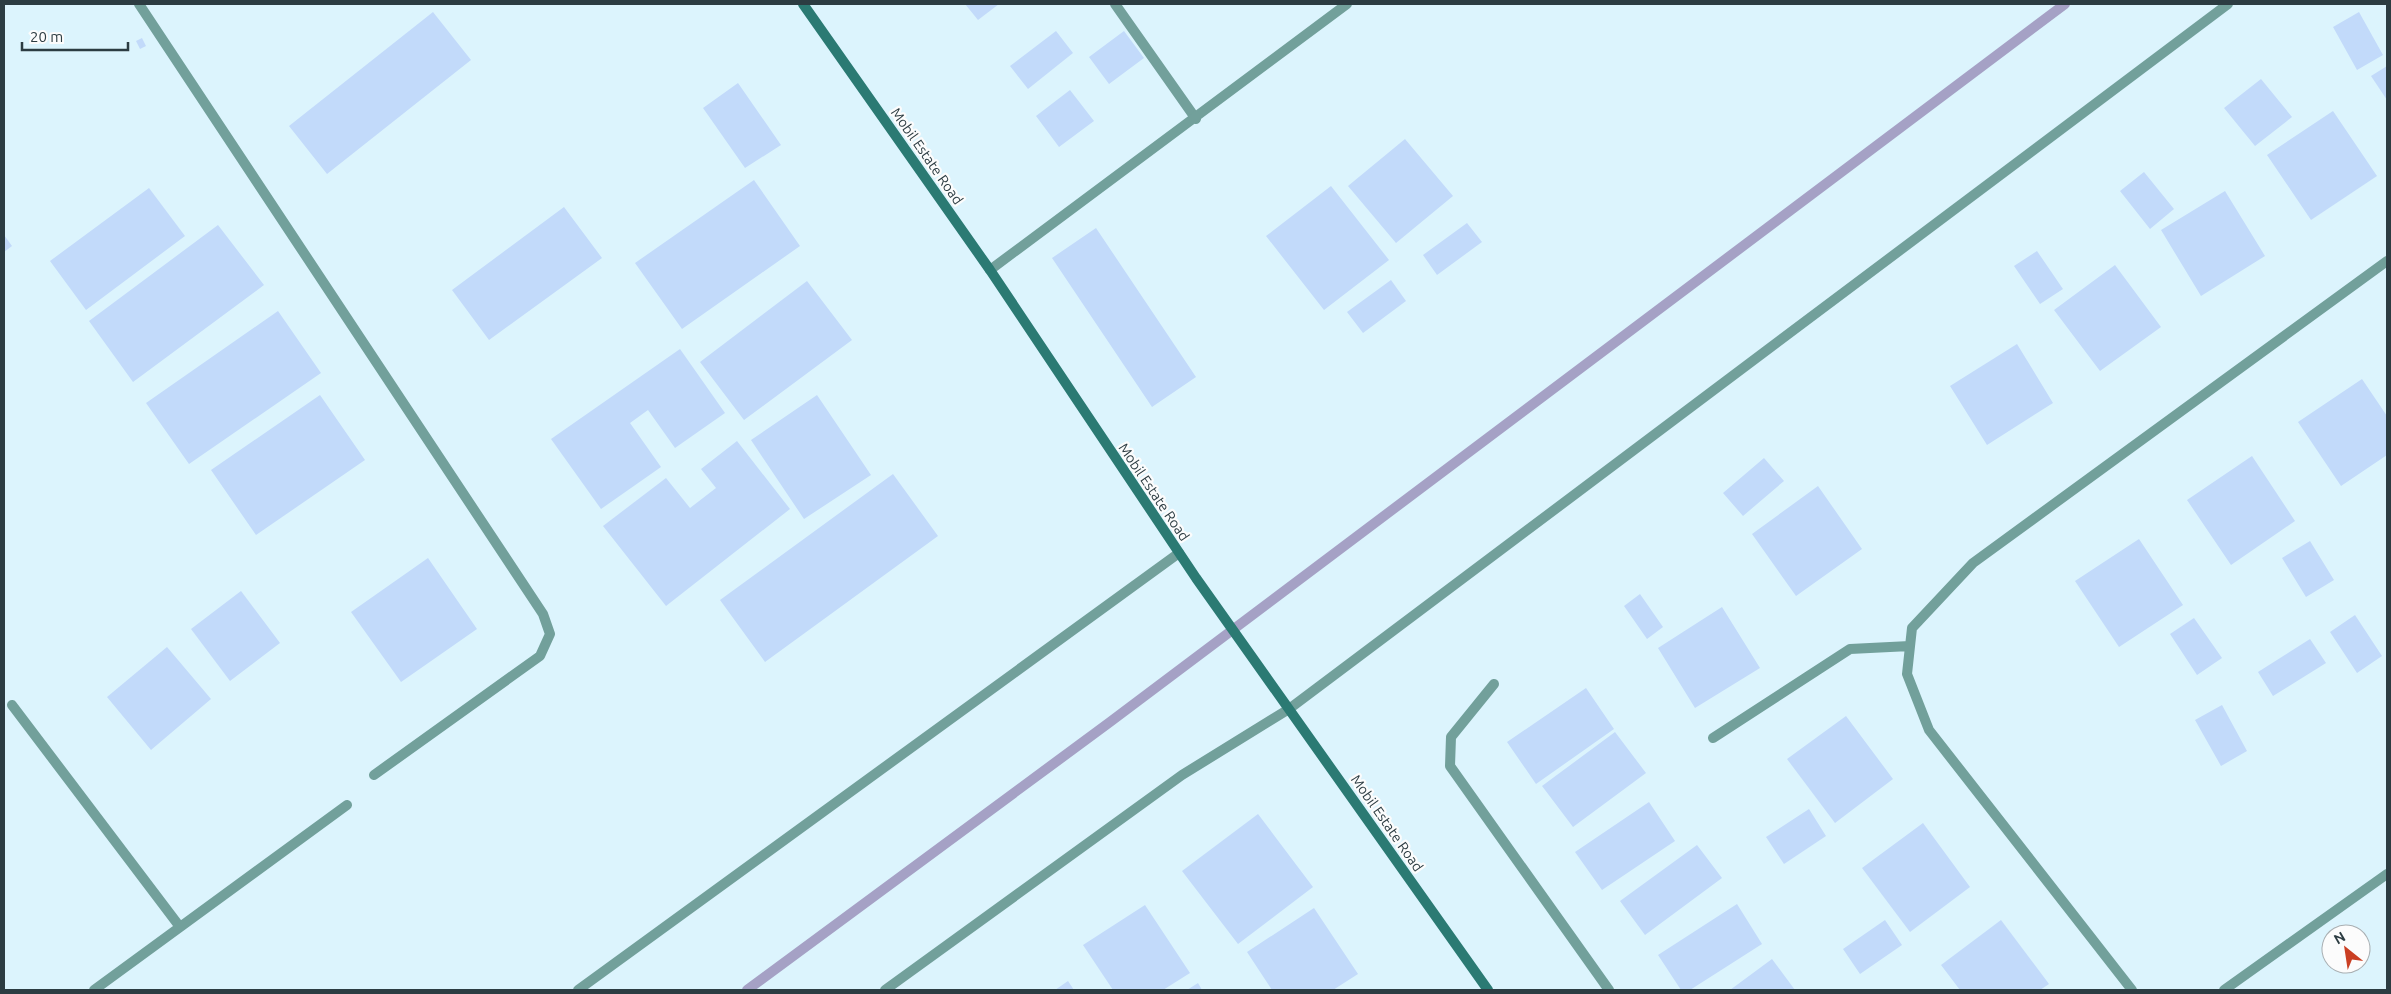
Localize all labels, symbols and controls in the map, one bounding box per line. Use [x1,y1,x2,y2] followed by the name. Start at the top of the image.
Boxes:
[22,20,129,52] scale bar
[30,28,63,45] text: 20 m
[888,105,966,207] street label: Mobil Estate Road
[1115,440,1193,544] street label: Mobil Estate Road
[1348,772,1426,874] street label: Mobil Estate Road
[2321,924,2371,974] north arrow
[2331,928,2348,947] text: N

